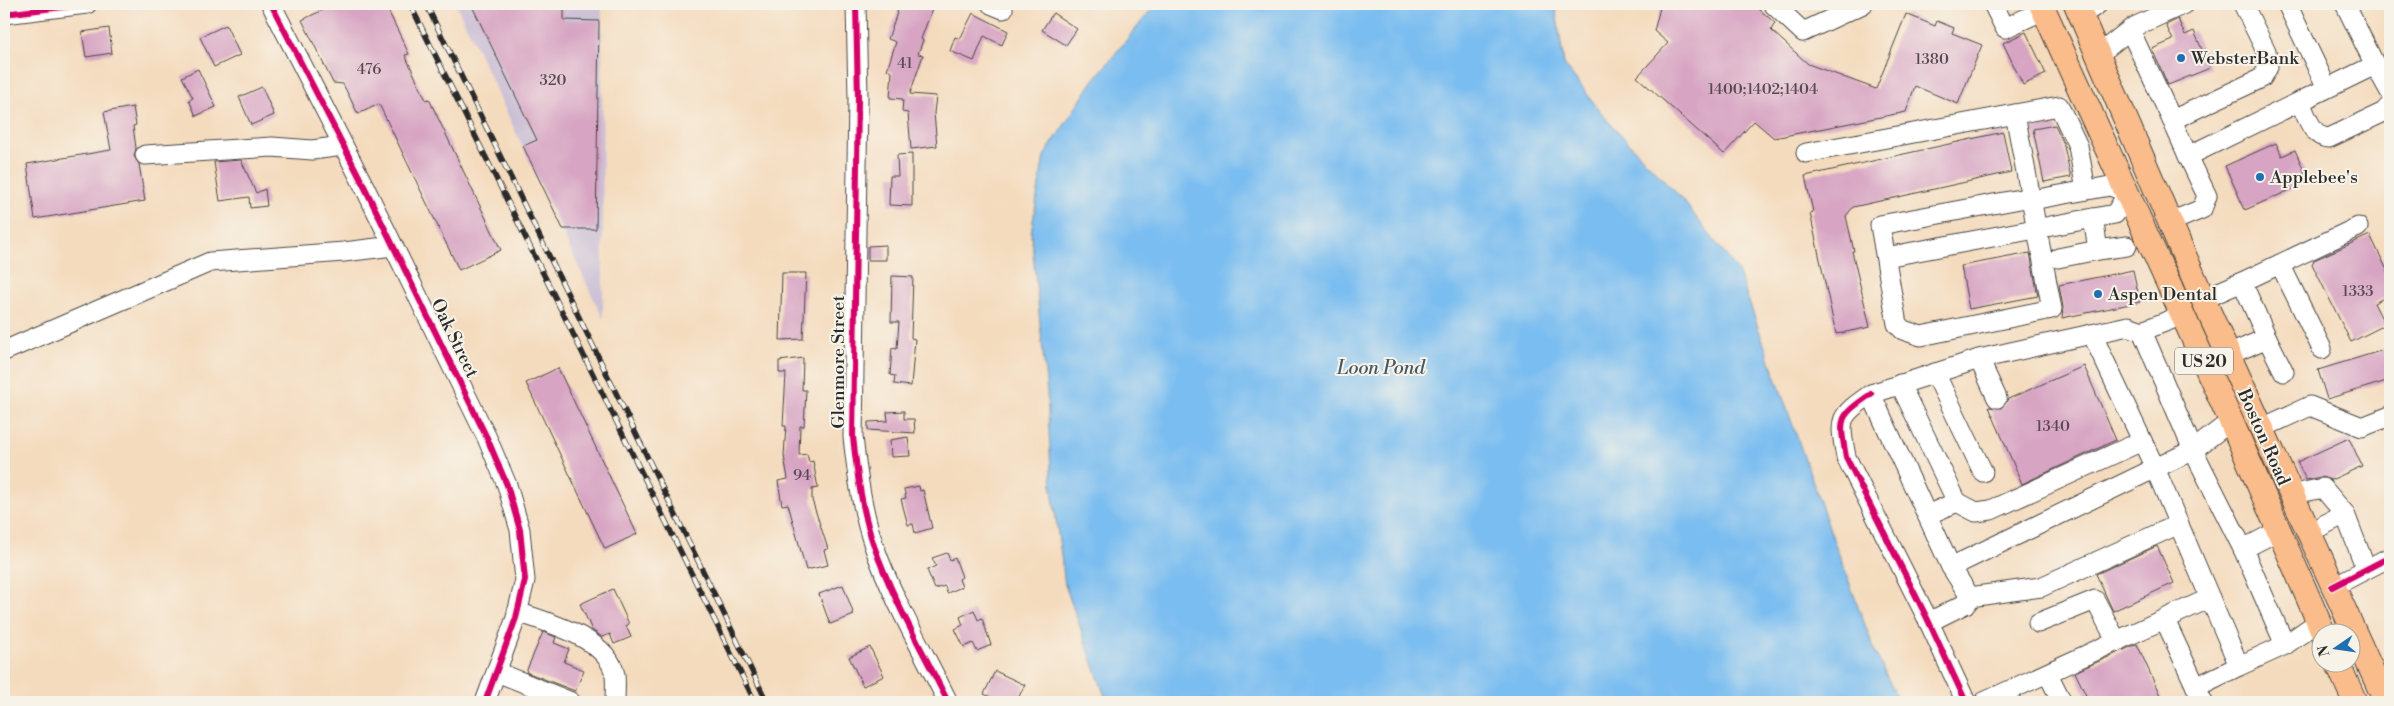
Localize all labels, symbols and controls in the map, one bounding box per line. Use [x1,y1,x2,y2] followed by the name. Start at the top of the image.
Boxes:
[2190,47,2300,70] place label: WebsterBank
[1915,50,1949,69] house number: 1380
[2175,52,2187,64] marker: WebsterBank
[897,54,913,73] house number: 41
[357,60,381,79] house number: 476
[540,71,566,90] house number: 320
[1708,80,1818,99] house number: 1400;1402;1404
[2269,166,2358,189] place label: Applebee's
[2254,171,2266,183] marker: Applebee's
[2342,282,2374,301] house number: 1333
[2107,283,2218,306] place label: Aspen Dental
[2092,288,2104,300] marker: Aspen Dental
[426,295,484,382] street label: Oak Street
[827,295,850,429] street label: Glenmore Street
[2175,348,2233,374] road number: US 20
[1336,356,1426,380] water label: Loon Pond
[2232,384,2295,490] street label: Boston Road
[2036,417,2070,436] house number: 1340
[793,466,811,485] house number: 94
[2312,624,2362,674] north arrow
[2314,643,2334,658] text: N

